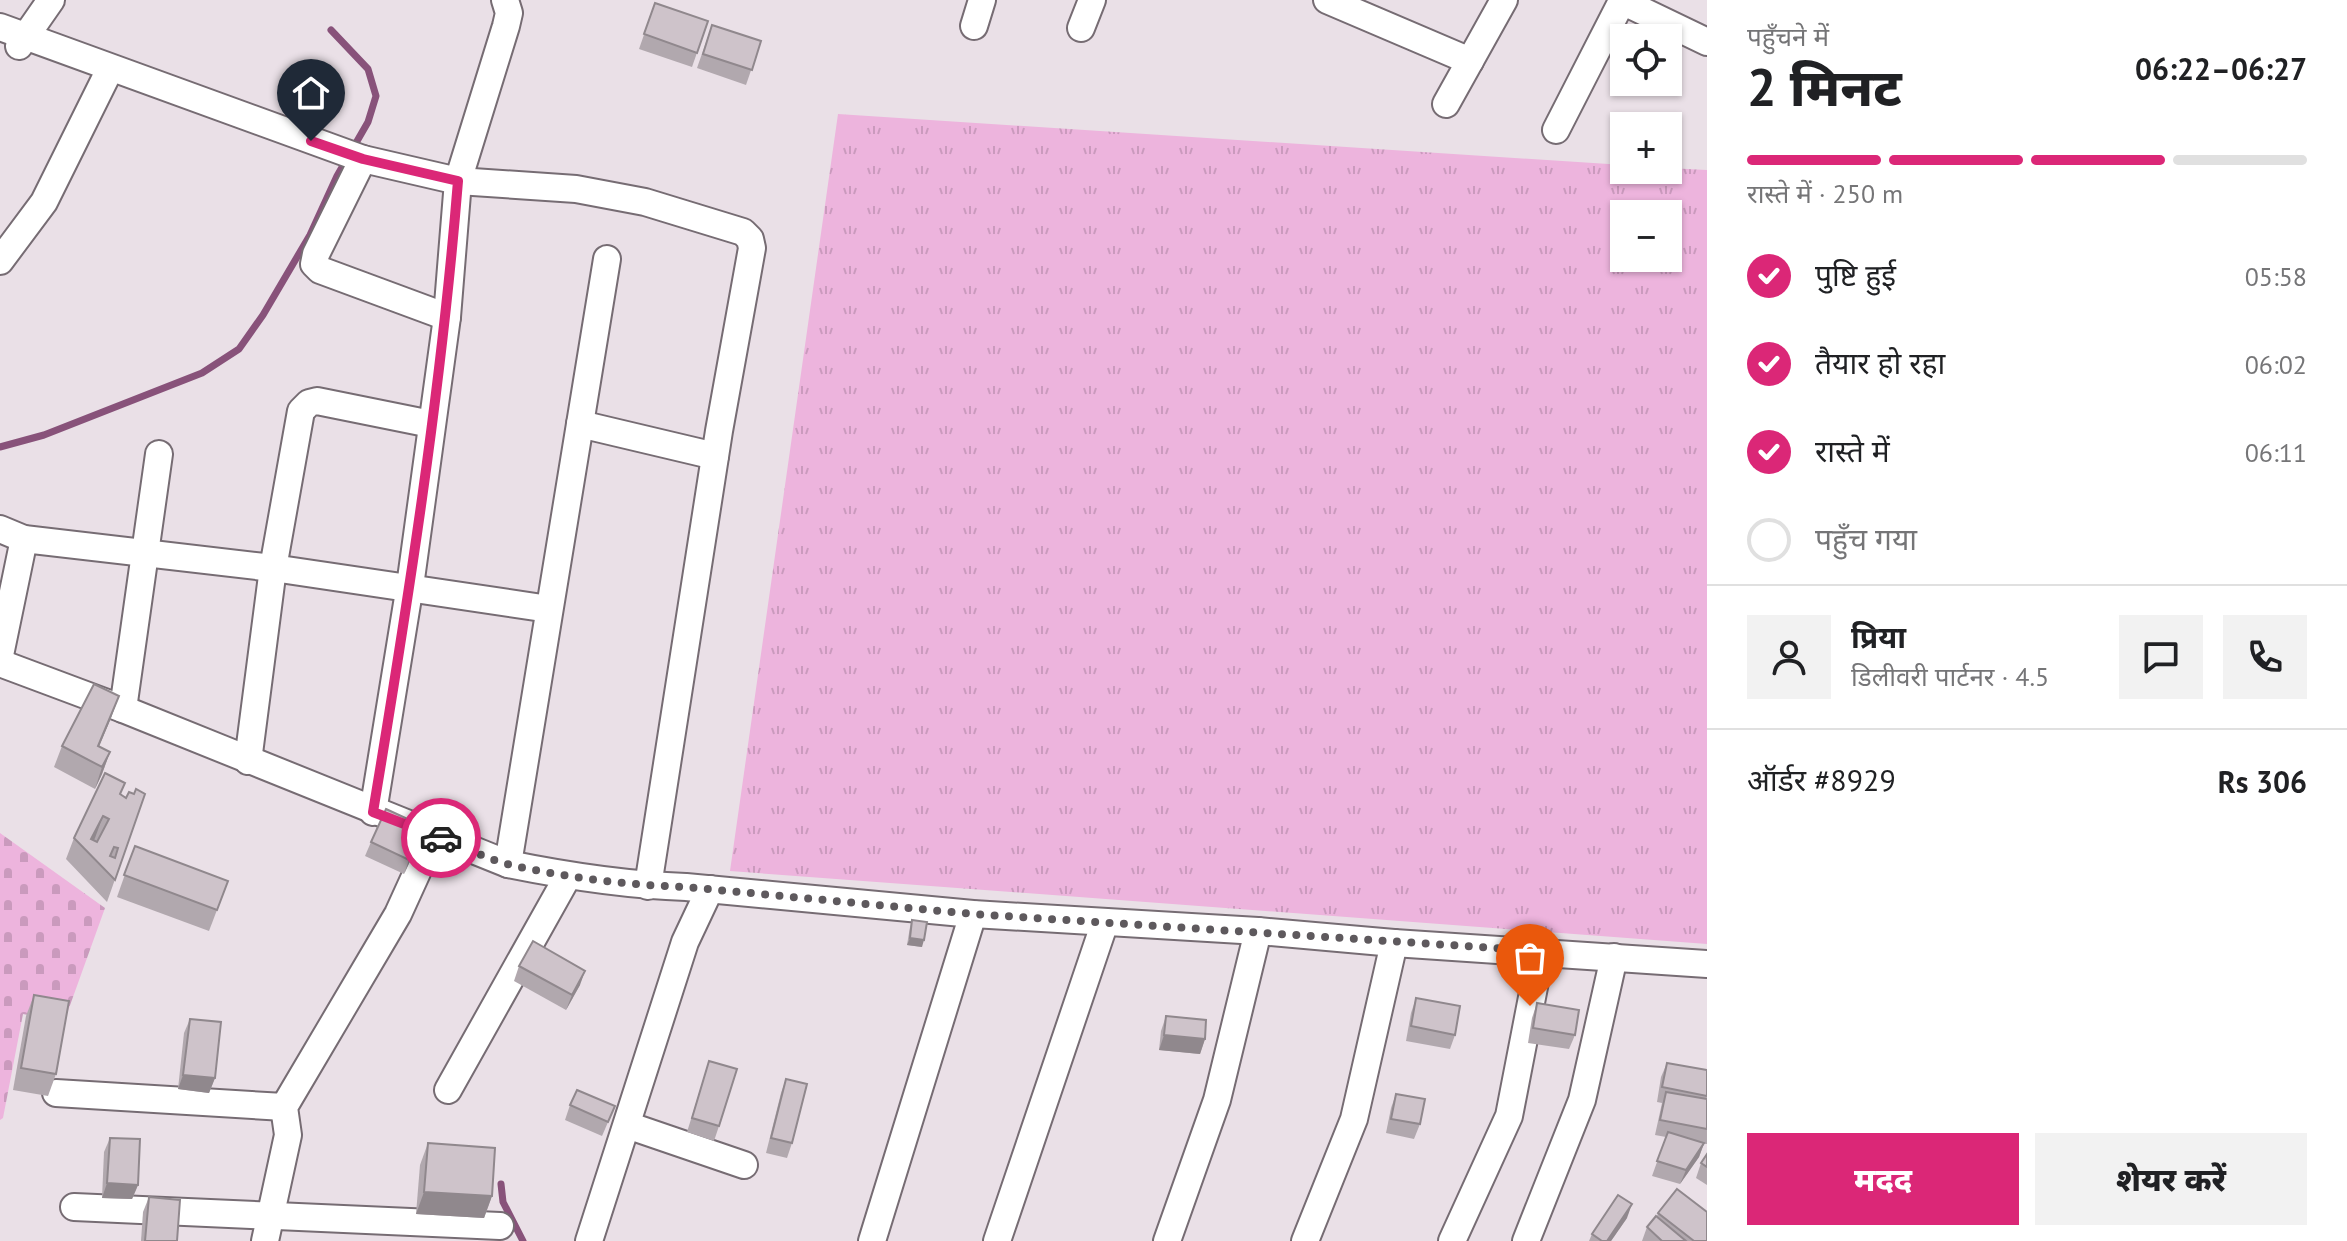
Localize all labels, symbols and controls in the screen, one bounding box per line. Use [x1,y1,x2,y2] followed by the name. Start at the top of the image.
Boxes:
[1747,20,1829,53] text: पहुँचने में
[1610,24,1682,272] map controls
[1610,24,1682,96] button: locate
[2135,49,2307,88] text: 06:22–06:27
[1747,53,1902,120] text: 2 मिनट
[277,59,345,141] pin
[289,71,333,115] icon: home
[1610,112,1682,184] button: +
[1747,177,1903,210] text: रास्ते में · 250 m
[1610,200,1682,272] button: −
[1747,254,1791,298] icon: check
[1815,255,1896,294] text: पुष्टि हुई
[2245,260,2307,293] text: 05:58
[1747,342,1791,386] icon: check
[1815,343,1945,382] text: तैयार हो रहा
[2245,348,2307,381] text: 06:02
[1747,430,1791,474] icon: check
[1815,431,1890,470] text: रास्ते में
[2245,436,2307,469] text: 06:11
[1815,519,1917,558] text: पहुँच गया
[1747,615,1831,699] button: person
[2119,615,2203,699] button: chat
[2223,615,2307,699] button: phone
[1851,617,1906,656] text: प्रिया
[1851,660,2049,693] text: डिलीवरी पार्टनर · 4.5
[1747,760,1896,799] text: ऑर्डर #8929
[2218,762,2307,801] text: Rs 306
[401,798,481,878] courier
[419,816,463,860] icon: car
[1496,924,1564,1006] pin
[1508,936,1552,980] icon: bag
[1747,1133,2019,1225] button: मदद
[2035,1133,2307,1225] button: शेयर करें

